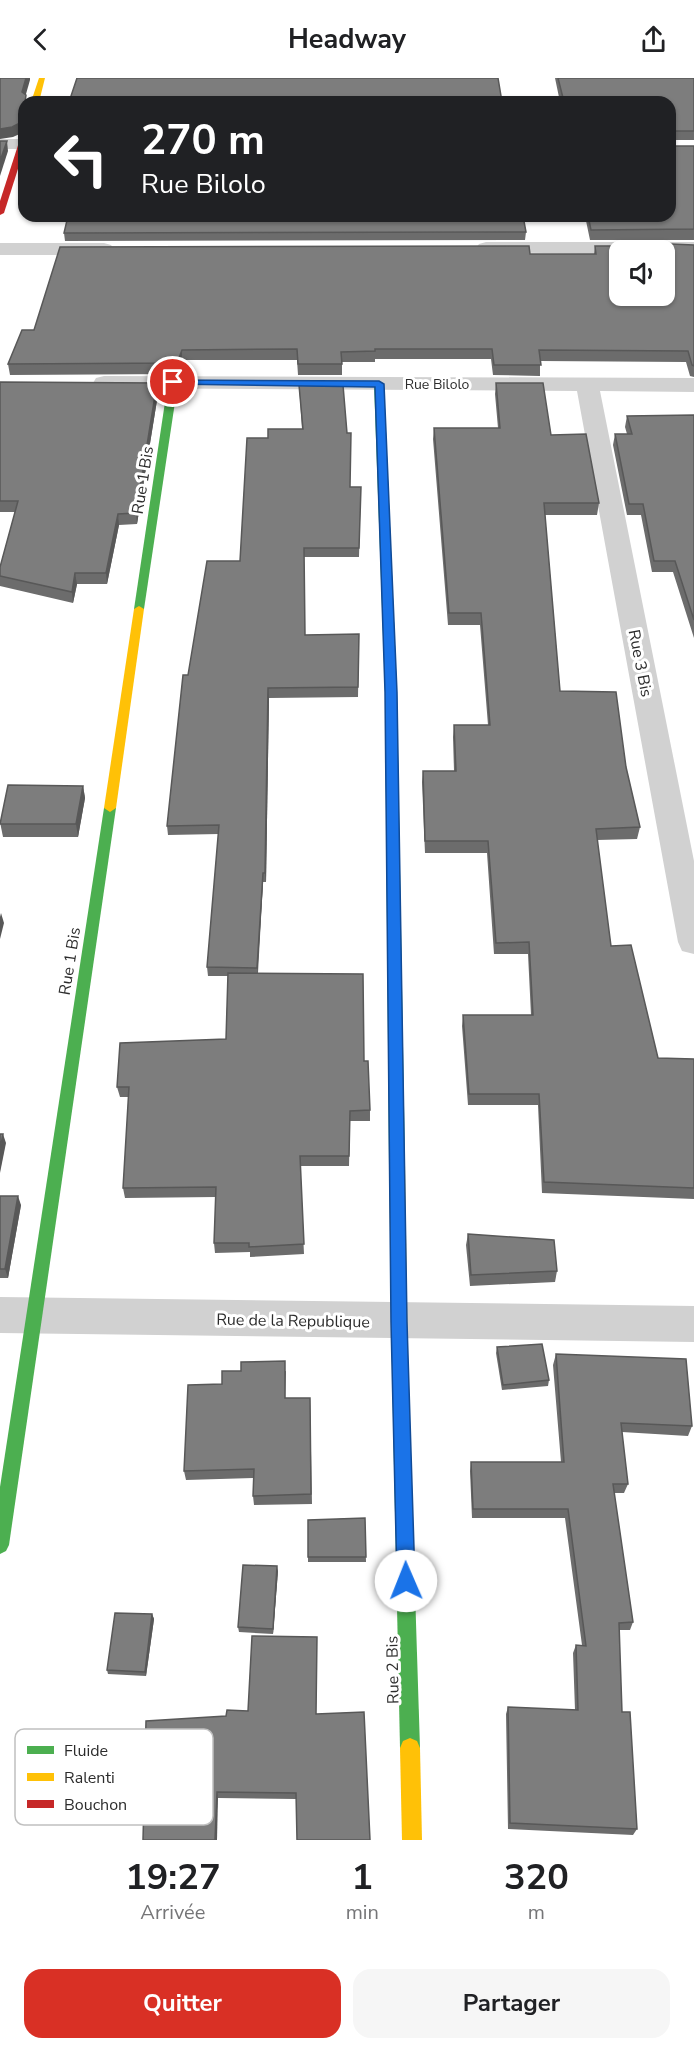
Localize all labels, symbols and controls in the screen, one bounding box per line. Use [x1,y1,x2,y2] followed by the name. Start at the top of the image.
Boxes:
[288,21,406,58] text: Headway
[24,23,57,56] icon: back
[637,23,670,56] icon: share
[141,112,265,169] text: 270 m
[42,120,120,198] icon: left
[141,166,266,203] text: Rue Bilolo
[609,240,675,306] map controls
[609,240,675,306] button: sound
[147,356,198,407] pin
[156,365,189,398] icon: arrive
[405,375,470,394] street label: Rue Bilolo
[127,445,159,516] street label: Rue 1 Bis
[623,628,657,699] street label: Rue 3 Bis
[54,926,86,997] street label: Rue 1 Bis
[216,1309,370,1333] street label: Rue de la Republique
[374,1549,438,1613] position arrow
[381,1636,405,1704] street label: Rue 2 Bis
[15,1729,213,1825] legend
[64,1740,108,1762] text: Fluide
[64,1767,115,1789] text: Ralenti
[64,1794,127,1816] text: Bouchon
[125,1853,221,1902] text: 19:27
[351,1853,373,1902] text: 1
[504,1853,569,1902] text: 320
[140,1899,205,1926] text: Arrivée
[346,1899,379,1926] text: min
[528,1899,545,1926] text: m
[24,1969,341,2038] button: Quitter
[353,1969,670,2038] button: Partager

